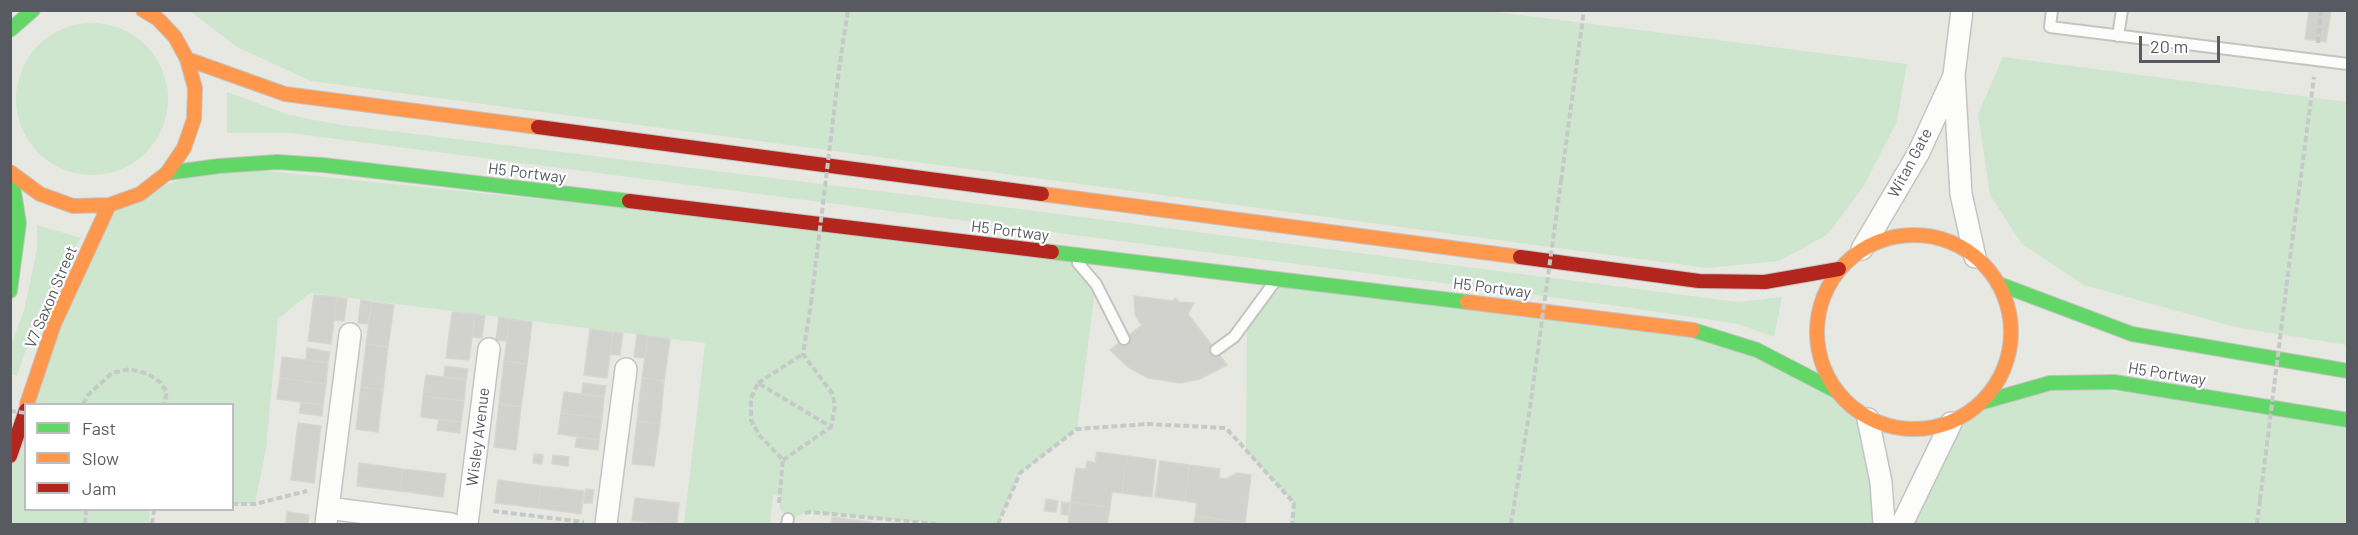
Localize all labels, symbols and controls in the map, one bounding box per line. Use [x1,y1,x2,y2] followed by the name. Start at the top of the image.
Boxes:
[2142,24,2223,62] scale bar
[2150,35,2188,57] text: 20 m
[1884,125,1936,201] street label: Witan Gate
[487,159,567,187] street label: H5 Portway
[970,217,1050,245] street label: H5 Portway
[21,243,81,351] street label: V7 Saxon Street
[1452,274,1532,302] street label: H5 Portway
[2127,358,2207,390] street label: H5 Portway
[462,387,494,487] street label: Wisley Avenue
[24,403,234,511] legend
[82,417,116,439] text: Fast
[82,447,119,469] text: Slow
[82,477,116,499] text: Jam

